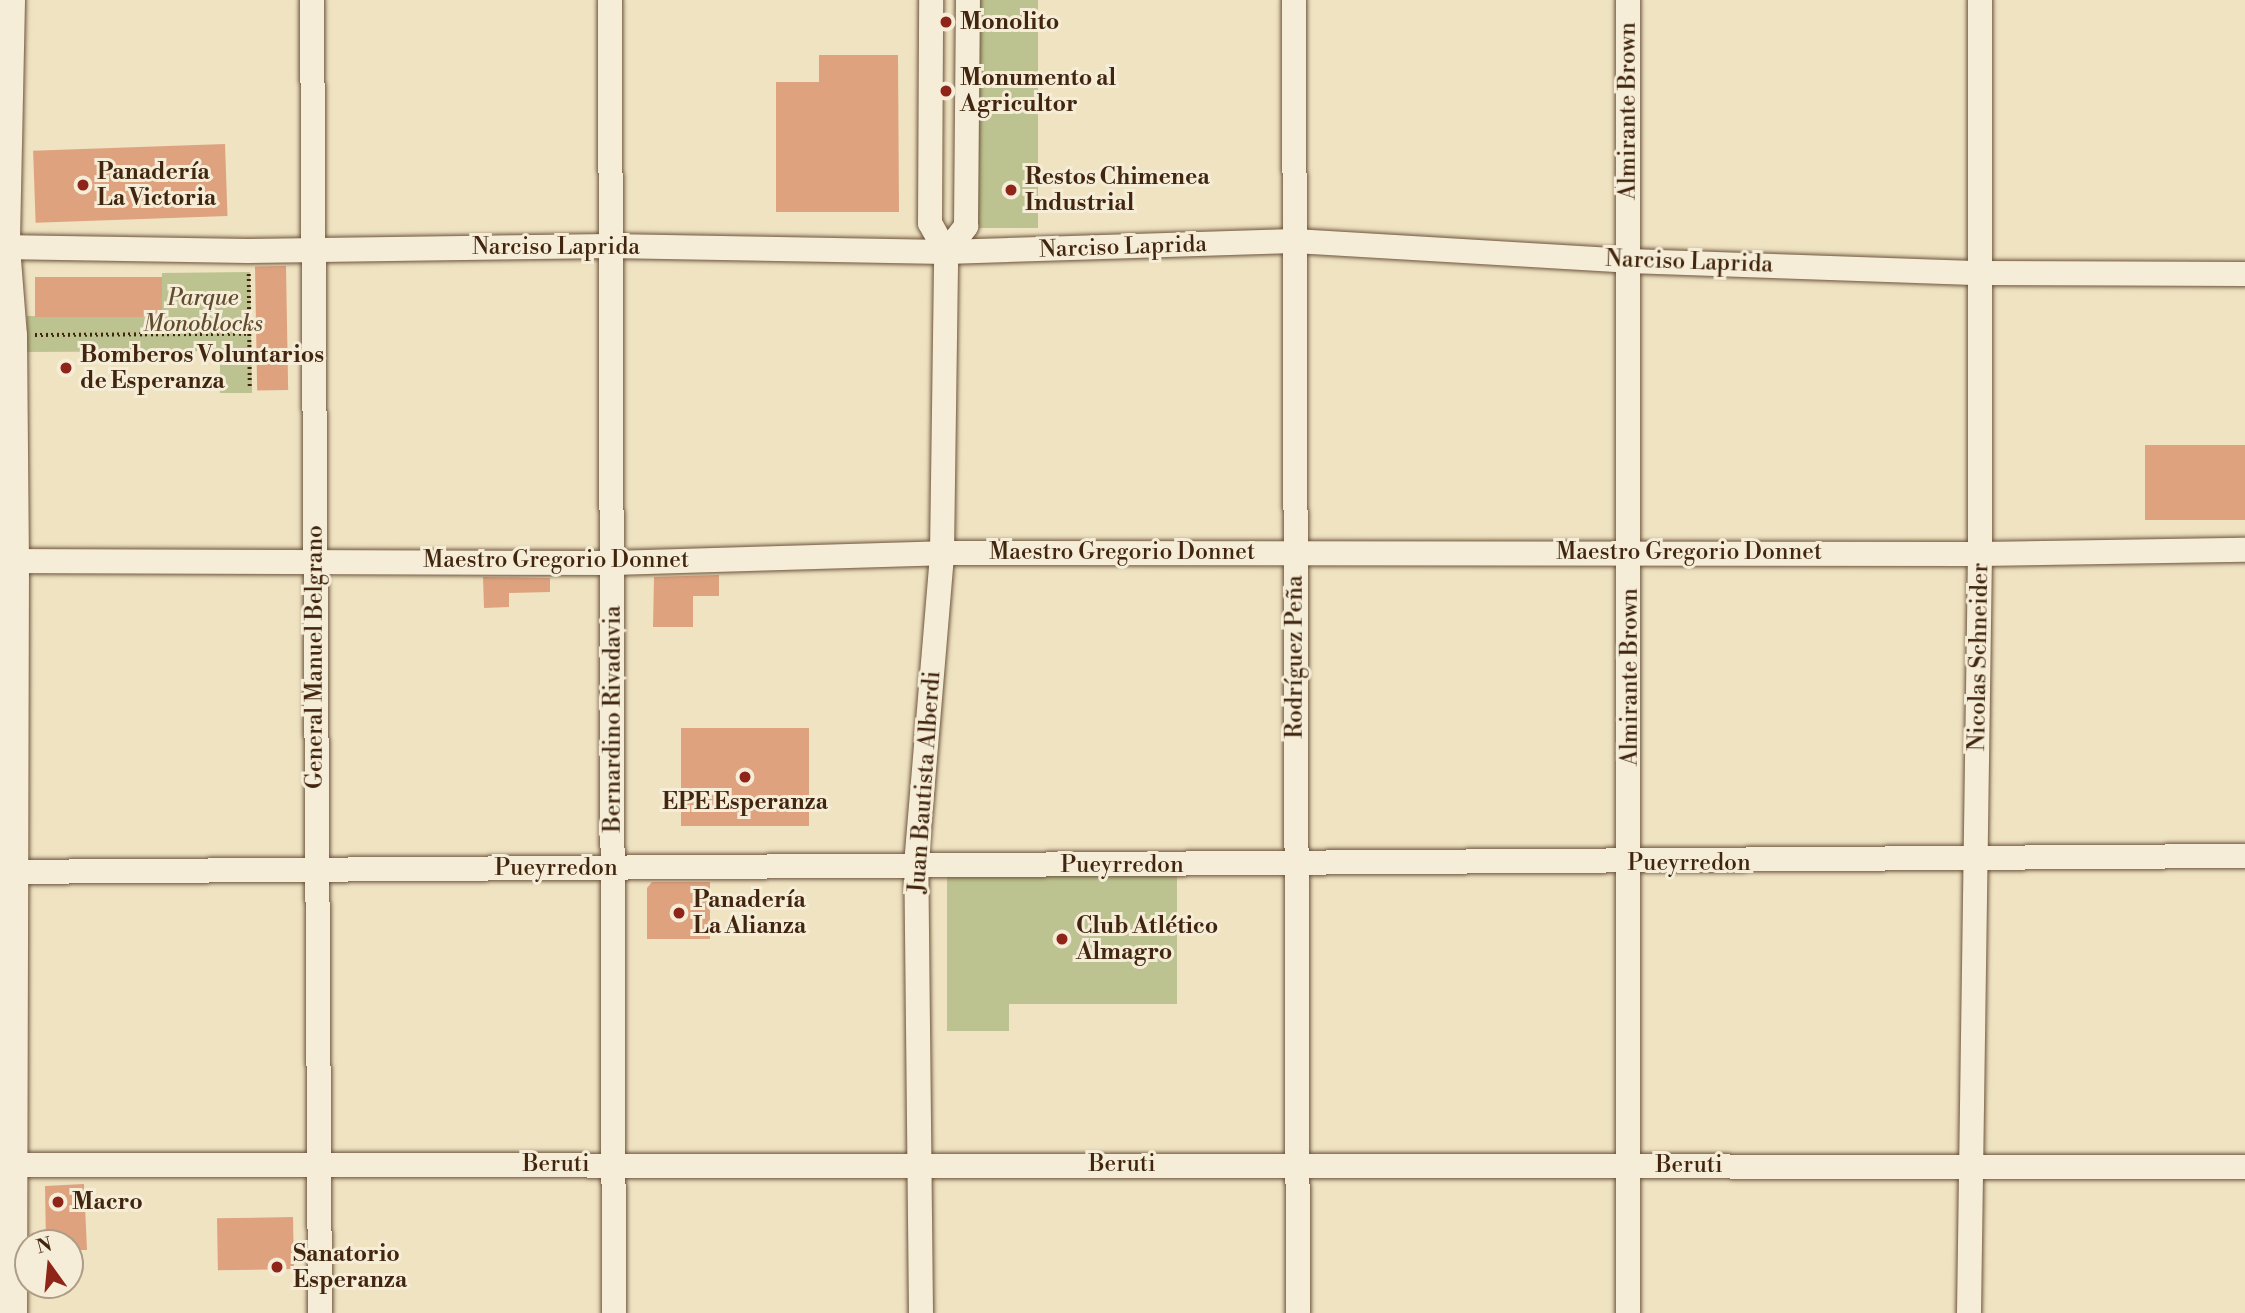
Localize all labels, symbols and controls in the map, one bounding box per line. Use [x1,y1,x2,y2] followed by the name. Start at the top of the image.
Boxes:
[960,8,1059,36] place label: Monolito
[938,14,954,30] marker: Monolito
[1614,22,1642,200] street label: Almirante Brown
[960,64,1116,118] place label: Monumento al Agricultor
[938,83,954,99] marker: Monumento al Agricultor
[97,158,216,212] place label: Panadería La Victoria
[1025,163,1210,217] place label: Restos Chimenea Industrial
[75,177,91,193] marker: Panadería La Victoria
[1003,182,1019,198] marker: Restos Chimenea Industrial
[1039,230,1207,264] street label: Narciso Laprida
[472,233,640,261] street label: Narciso Laprida
[1605,245,1773,279] street label: Narciso Laprida
[143,284,263,338] park label: Parque Monoblocks
[80,341,324,395] place label: Bomberos Voluntarios de Esperanza
[58,360,74,376] marker: Bomberos Voluntarios de Esperanza
[301,525,329,789] street label: General Manuel Belgrano
[989,538,1255,566] street label: Maestro Gregorio Donnet
[1556,538,1822,566] street label: Maestro Gregorio Donnet
[423,546,689,574] street label: Maestro Gregorio Donnet
[1964,563,1994,751] street label: Nicolas Schneider
[1281,575,1309,739] street label: Rodríguez Peña
[1616,588,1644,766] street label: Almirante Brown
[599,606,627,832] street label: Bernardino Rivadavia
[903,670,947,894] street label: Juan Bautista Alberdi
[737,769,753,785] marker: EPE Esperanza
[662,788,828,816] place label: EPE Esperanza
[1627,849,1751,877] street label: Pueyrredon
[1060,851,1184,879] street label: Pueyrredon
[494,854,618,882] street label: Pueyrredon
[693,886,806,940] place label: Panadería La Alianza
[671,905,687,921] marker: Panadería La Alianza
[1076,912,1218,966] place label: Club Atlético Almagro
[1054,931,1070,947] marker: Club Atlético Almagro
[522,1150,590,1178] street label: Beruti
[1088,1150,1156,1178] street label: Beruti
[1655,1151,1723,1179] street label: Beruti
[72,1188,143,1216] place label: Macro
[50,1194,66,1210] marker: Macro
[14,1229,84,1299] north arrow
[34,1232,54,1259] text: N
[293,1240,407,1294] place label: Sanatorio Esperanza
[267,1257,287,1277] marker: Sanatorio Esperanza

